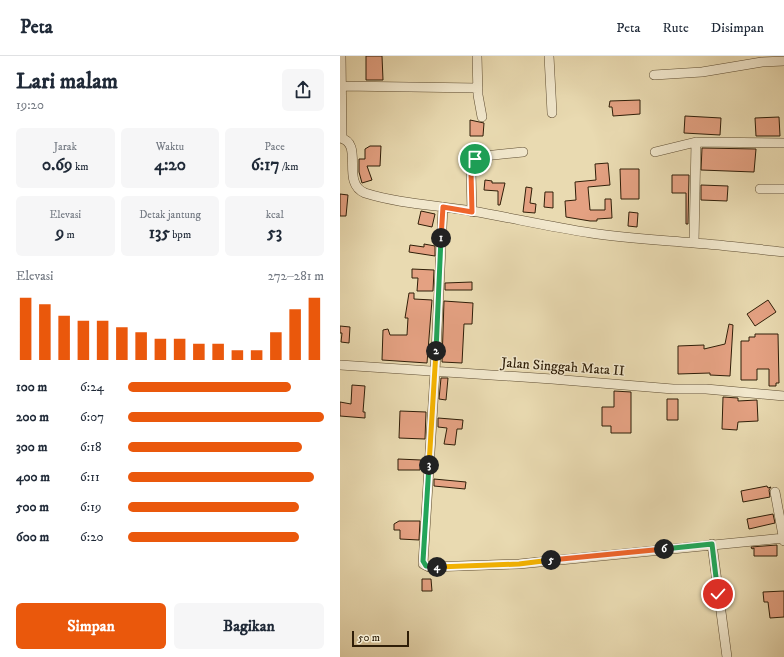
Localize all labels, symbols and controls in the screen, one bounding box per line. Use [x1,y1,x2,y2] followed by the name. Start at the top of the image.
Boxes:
[20,16,53,39] text: Peta
[616,19,641,37] text: Peta
[663,19,689,37] text: Rute
[711,19,764,37] text: Disimpan
[16,68,118,95] text: Lari malam
[282,69,324,111] button: share
[16,97,44,113] text: 19:20
[54,140,77,154] text: Jarak
[156,140,184,154] text: Waktu
[264,140,285,154] text: Pace
[458,142,492,176] pin
[464,148,486,170] icon: arrive
[42,154,73,176] text: 0.69
[154,154,186,176] text: 4:20
[251,154,279,176] text: 6:17
[73,160,89,174] text: km
[279,160,298,174] text: /km
[50,208,81,222] text: Elevasi
[139,208,201,222] text: Detak jantung
[266,208,284,222] text: kcal
[56,222,64,244] text: 9
[149,222,170,244] text: 135
[267,222,282,244] text: 53
[64,228,75,242] text: m
[170,228,191,242] text: bpm
[431,228,451,248] pin: 1
[439,231,443,245] text: 1
[16,268,53,284] text: Elevasi
[268,268,324,284] text: 272–281 m
[426,341,446,361] pin: 2
[433,344,439,358] text: 2
[499,354,625,380] street label: Jalan Singgah Mata II
[16,379,47,395] text: 100 m
[80,379,104,395] text: 6:24
[16,409,49,425] text: 200 m
[80,409,104,425] text: 6:07
[16,439,47,455] text: 300 m
[80,439,101,455] text: 6:18
[419,455,439,475] pin: 3
[427,458,431,472] text: 3
[16,469,50,485] text: 400 m
[80,469,100,485] text: 6:11
[16,499,49,515] text: 500 m
[80,499,101,515] text: 6:19
[16,529,49,545] text: 600 m
[80,529,104,545] text: 6:20
[654,539,674,559] pin: 6
[661,542,667,556] text: 6
[541,550,561,570] pin: 5
[548,553,554,567] text: 5
[427,557,447,577] pin: 4
[434,560,440,574] text: 4
[701,577,735,611] pin
[707,583,729,605] icon: check
[16,603,166,649] button: Simpan
[174,603,324,649] button: Bagikan
[352,629,409,648] scale bar
[358,631,380,645] text: 50 m

